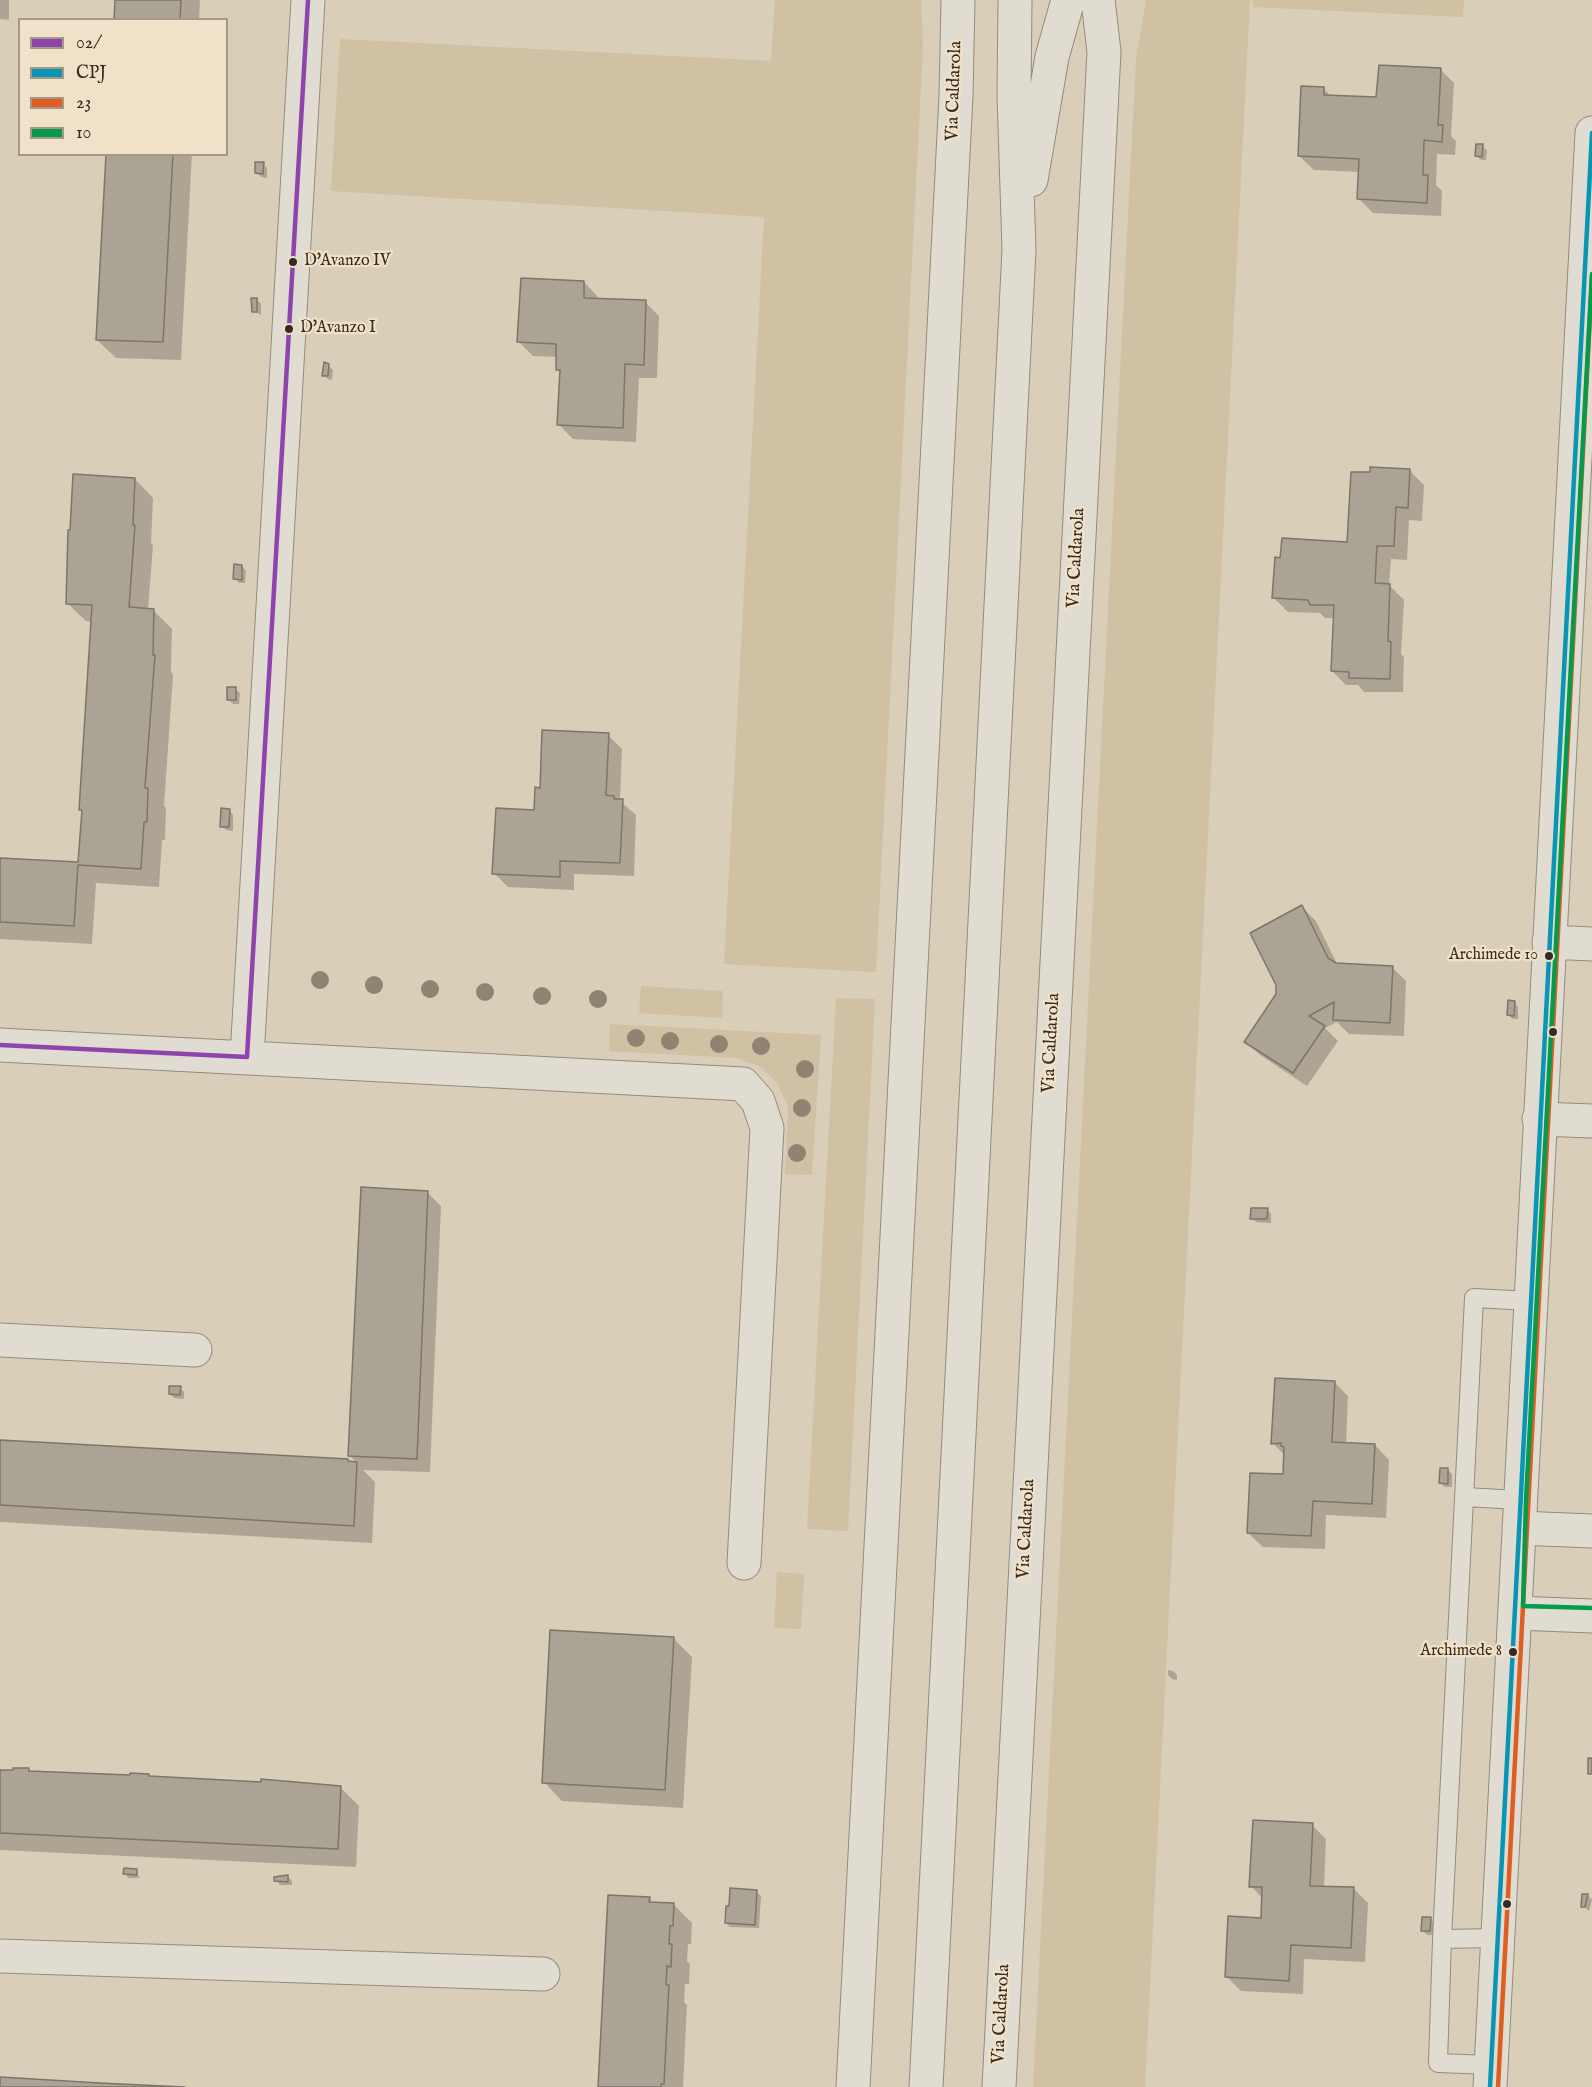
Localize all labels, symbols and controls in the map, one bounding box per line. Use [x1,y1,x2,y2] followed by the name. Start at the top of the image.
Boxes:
[18,18,228,156] legend
[76,32,99,55] text: 02/
[942,41,968,141] street label: Via Caldarola
[76,62,107,85] text: CPJ
[76,92,91,115] text: 23
[76,122,91,145] text: 10
[304,252,390,272] place label: D'Avanzo IV
[287,256,299,268] marker: D'Avanzo IV
[300,319,376,339] place label: D'Avanzo I
[283,323,295,335] marker: D'Avanzo I
[1064,507,1090,609] street label: Via Caldarola
[1449,946,1538,966] place label: Archimede 10
[1543,950,1555,962] marker: Archimede 10
[1039,992,1065,1094] street label: Via Caldarola
[1547,1026,1559,1038] unlabelled marker
[1014,1478,1040,1580] street label: Via Caldarola
[1420,1642,1502,1662] place label: Archimede 8
[1507,1646,1519,1658] marker: Archimede 8
[1501,1898,1513,1910] unlabelled marker
[989,1963,1015,2065] street label: Via Caldarola

